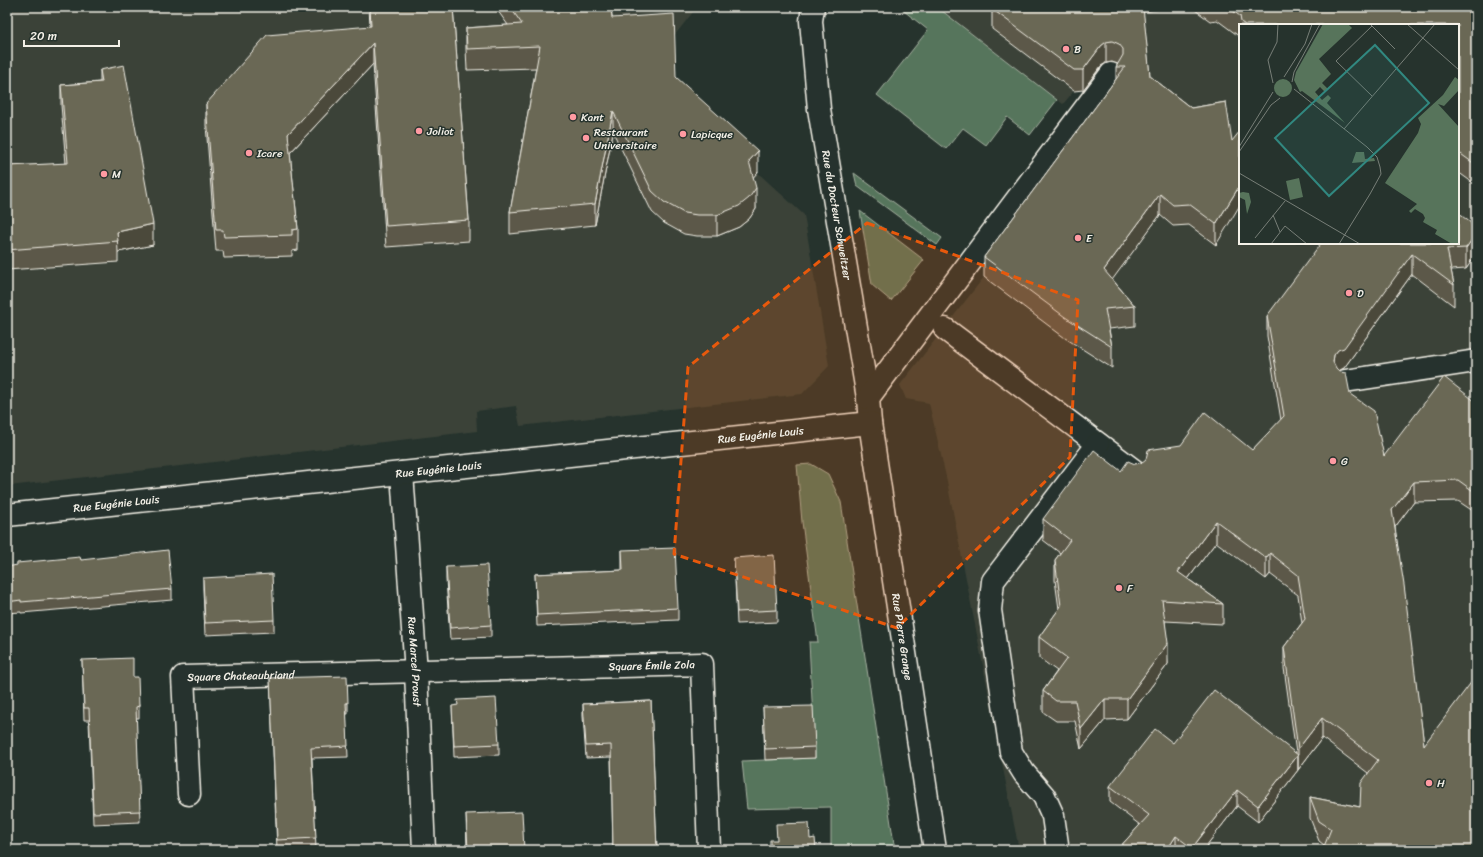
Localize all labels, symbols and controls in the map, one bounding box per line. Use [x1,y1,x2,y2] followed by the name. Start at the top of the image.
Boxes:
[24,22,119,48] scale bar
[1239,24,1459,244] inset map
[30,25,57,47] text: 20 m
[1074,40,1081,59] place label: B
[1061,44,1071,54] marker: B
[581,108,604,127] place label: Kant
[568,112,578,122] marker: Kant
[426,122,454,141] place label: Joliot
[594,123,657,155] place label: Restaurant Universitaire
[691,125,733,144] place label: Lapicque
[414,126,424,136] marker: Joliot
[678,129,688,139] marker: Lapicque
[581,133,591,143] marker: Restaurant Universitaire
[256,144,283,163] place label: Icare
[244,148,254,158] marker: Icare
[816,149,857,283] street label: Rue du Docteur Schweitzer
[112,165,121,184] place label: M
[99,169,109,179] marker: M
[1086,229,1093,248] place label: E
[1073,233,1083,243] marker: E
[1357,284,1364,303] place label: D
[1344,288,1354,298] marker: D
[717,421,806,449] street label: Rue Eugénie Louis
[1341,452,1348,471] place label: G
[395,455,484,484] street label: Rue Eugénie Louis
[1328,456,1338,466] marker: G
[72,490,161,518] street label: Rue Eugénie Louis
[1127,579,1134,598] place label: F
[1114,583,1124,593] marker: F
[886,592,918,682] street label: Rue Pierre Grange
[402,616,427,707] street label: Rue Marcel Proust
[608,655,696,676] street label: Square Émile Zola
[187,665,296,687] street label: Square Chateaubriand
[1437,774,1445,793] place label: H
[1424,778,1434,788] marker: H

